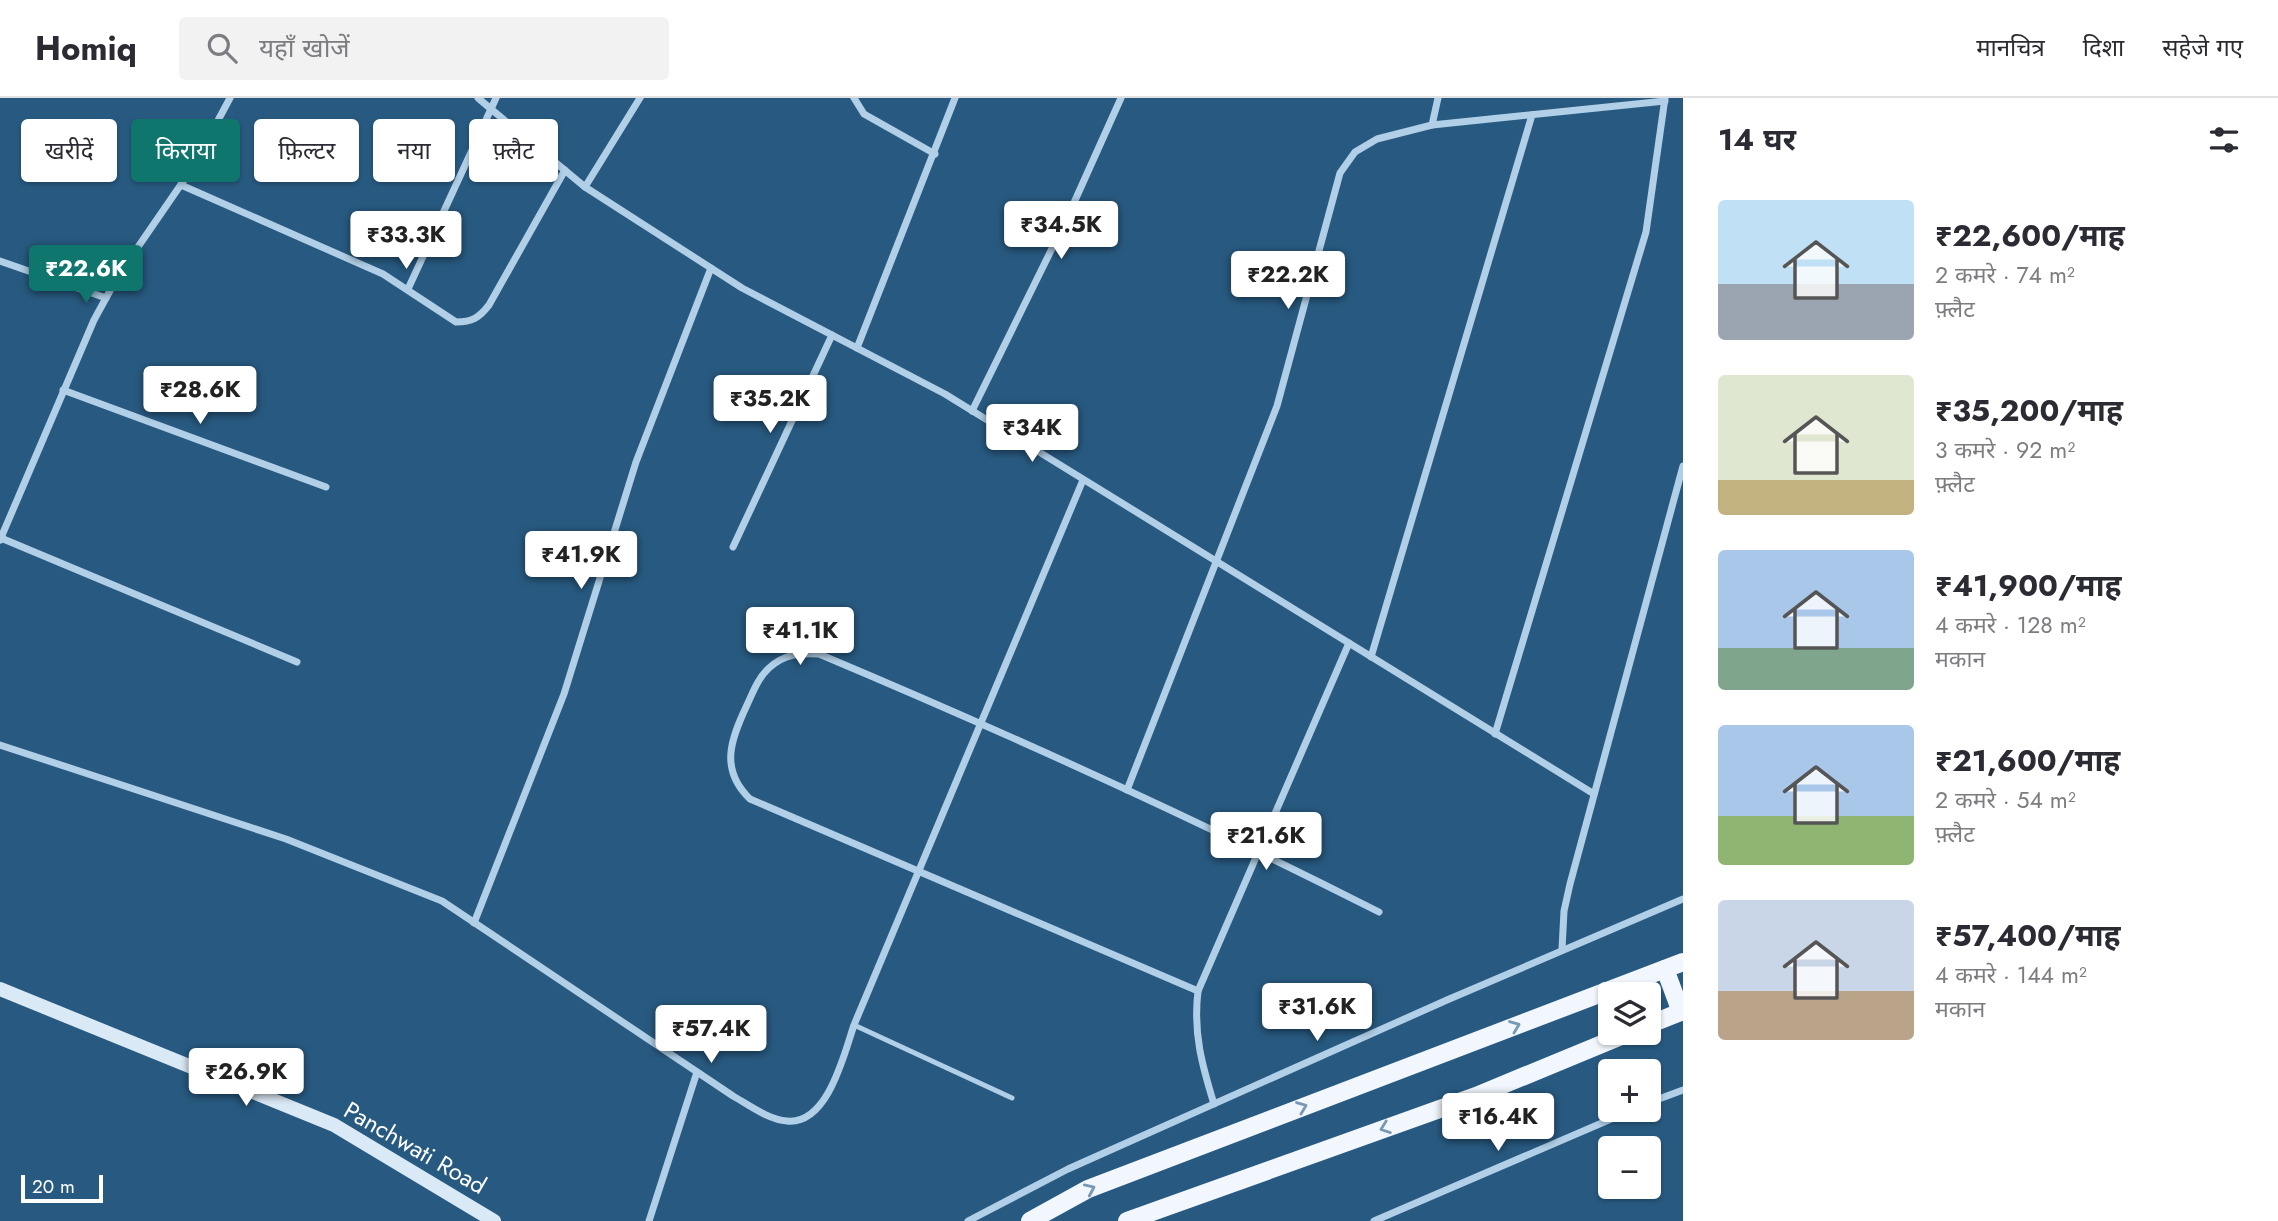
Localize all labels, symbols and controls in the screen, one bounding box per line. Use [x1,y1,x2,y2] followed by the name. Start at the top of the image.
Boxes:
[179,17,669,80] search box
[35,25,137,72] text: Homiq
[203,29,241,67] icon: search
[259,29,350,67] text: यहाँ खोजें
[1976,30,2045,65] text: मानचित्र
[2083,30,2124,65] text: दिशा
[2162,30,2243,65] text: सहेजे गए
[1718,118,1796,161] text: 14 घर
[21,119,117,182] chip: खरीदें
[131,119,240,182] chip: किराया
[254,119,359,182] chip: फ़िल्टर
[373,119,455,182] chip: नया
[469,119,558,182] chip: फ़्लैट
[2205,121,2243,159] icon: filters
[1004,202,1118,261] pin: ₹34.5K
[1020,207,1102,241] text: ₹34.5K
[349,212,463,271] pin: ₹33.3K
[1935,214,2125,257] text: ₹22,600/माह
[366,217,446,251] text: ₹33.3K
[1774,228,1858,312] icon: home
[29,246,143,305] pin: ₹22.6K
[45,251,127,285] text: ₹22.6K
[1231,252,1345,311] pin: ₹22.2K
[1247,257,1329,291] text: ₹22.2K
[1935,258,2075,292] text: 2 कमरे · 74 m²
[1935,292,1975,326] text: फ़्लैट
[143,366,257,426] pin: ₹28.6K
[159,372,241,406] text: ₹28.6K
[713,376,827,435] pin: ₹35.2K
[730,381,810,415] text: ₹35.2K
[1935,389,2123,432] text: ₹35,200/माह
[1774,403,1858,487] icon: home
[991,404,1073,464] pin: ₹34K
[1002,410,1062,444] text: ₹34K
[1935,433,2075,467] text: 3 कमरे · 92 m²
[1935,467,1975,501] text: फ़्लैट
[524,532,638,591] pin: ₹41.9K
[541,537,621,571] text: ₹41.9K
[1935,564,2121,607] text: ₹41,900/माह
[1774,578,1858,662] icon: home
[743,608,857,667] pin: ₹41.1K
[1935,608,2086,642] text: 4 कमरे · 128 m²
[762,613,838,647] text: ₹41.1K
[1935,642,1985,676] text: मकान
[1935,739,2120,782] text: ₹21,600/माह
[1774,753,1858,837] icon: home
[1935,783,2076,817] text: 2 कमरे · 54 m²
[1209,812,1323,872] pin: ₹21.6K
[1935,817,1975,851] text: फ़्लैट
[1227,818,1305,852] text: ₹21.6K
[1935,914,2121,957] text: ₹57,400/माह
[1774,928,1858,1012] icon: home
[1935,958,2087,992] text: 4 कमरे · 144 m²
[1598,982,1661,1199] map controls
[1598,982,1661,1045] button: layers
[1260,984,1374,1043] pin: ₹31.6K
[1278,989,1356,1023] text: ₹31.6K
[1935,992,1985,1026] text: मकान
[654,1006,768,1065] pin: ₹57.4K
[671,1011,751,1045] text: ₹57.4K
[1508,1021,1520,1035] one-way arrow
[189,1048,303,1108] pin: ₹26.9K
[205,1054,287,1088] text: ₹26.9K
[1598,1059,1661,1122] button: +
[337,1093,493,1203] street label: Panchwati Road
[1441,1094,1555,1153] pin: ₹16.4K
[1458,1099,1538,1133] text: ₹16.4K
[1296,1102,1308,1116] one-way arrow
[1380,1120,1392,1134] one-way arrow
[1598,1136,1661,1199] button: −
[21,1172,103,1204] scale bar
[32,1173,75,1200] text: 20 m
[1083,1183,1095,1197] one-way arrow

